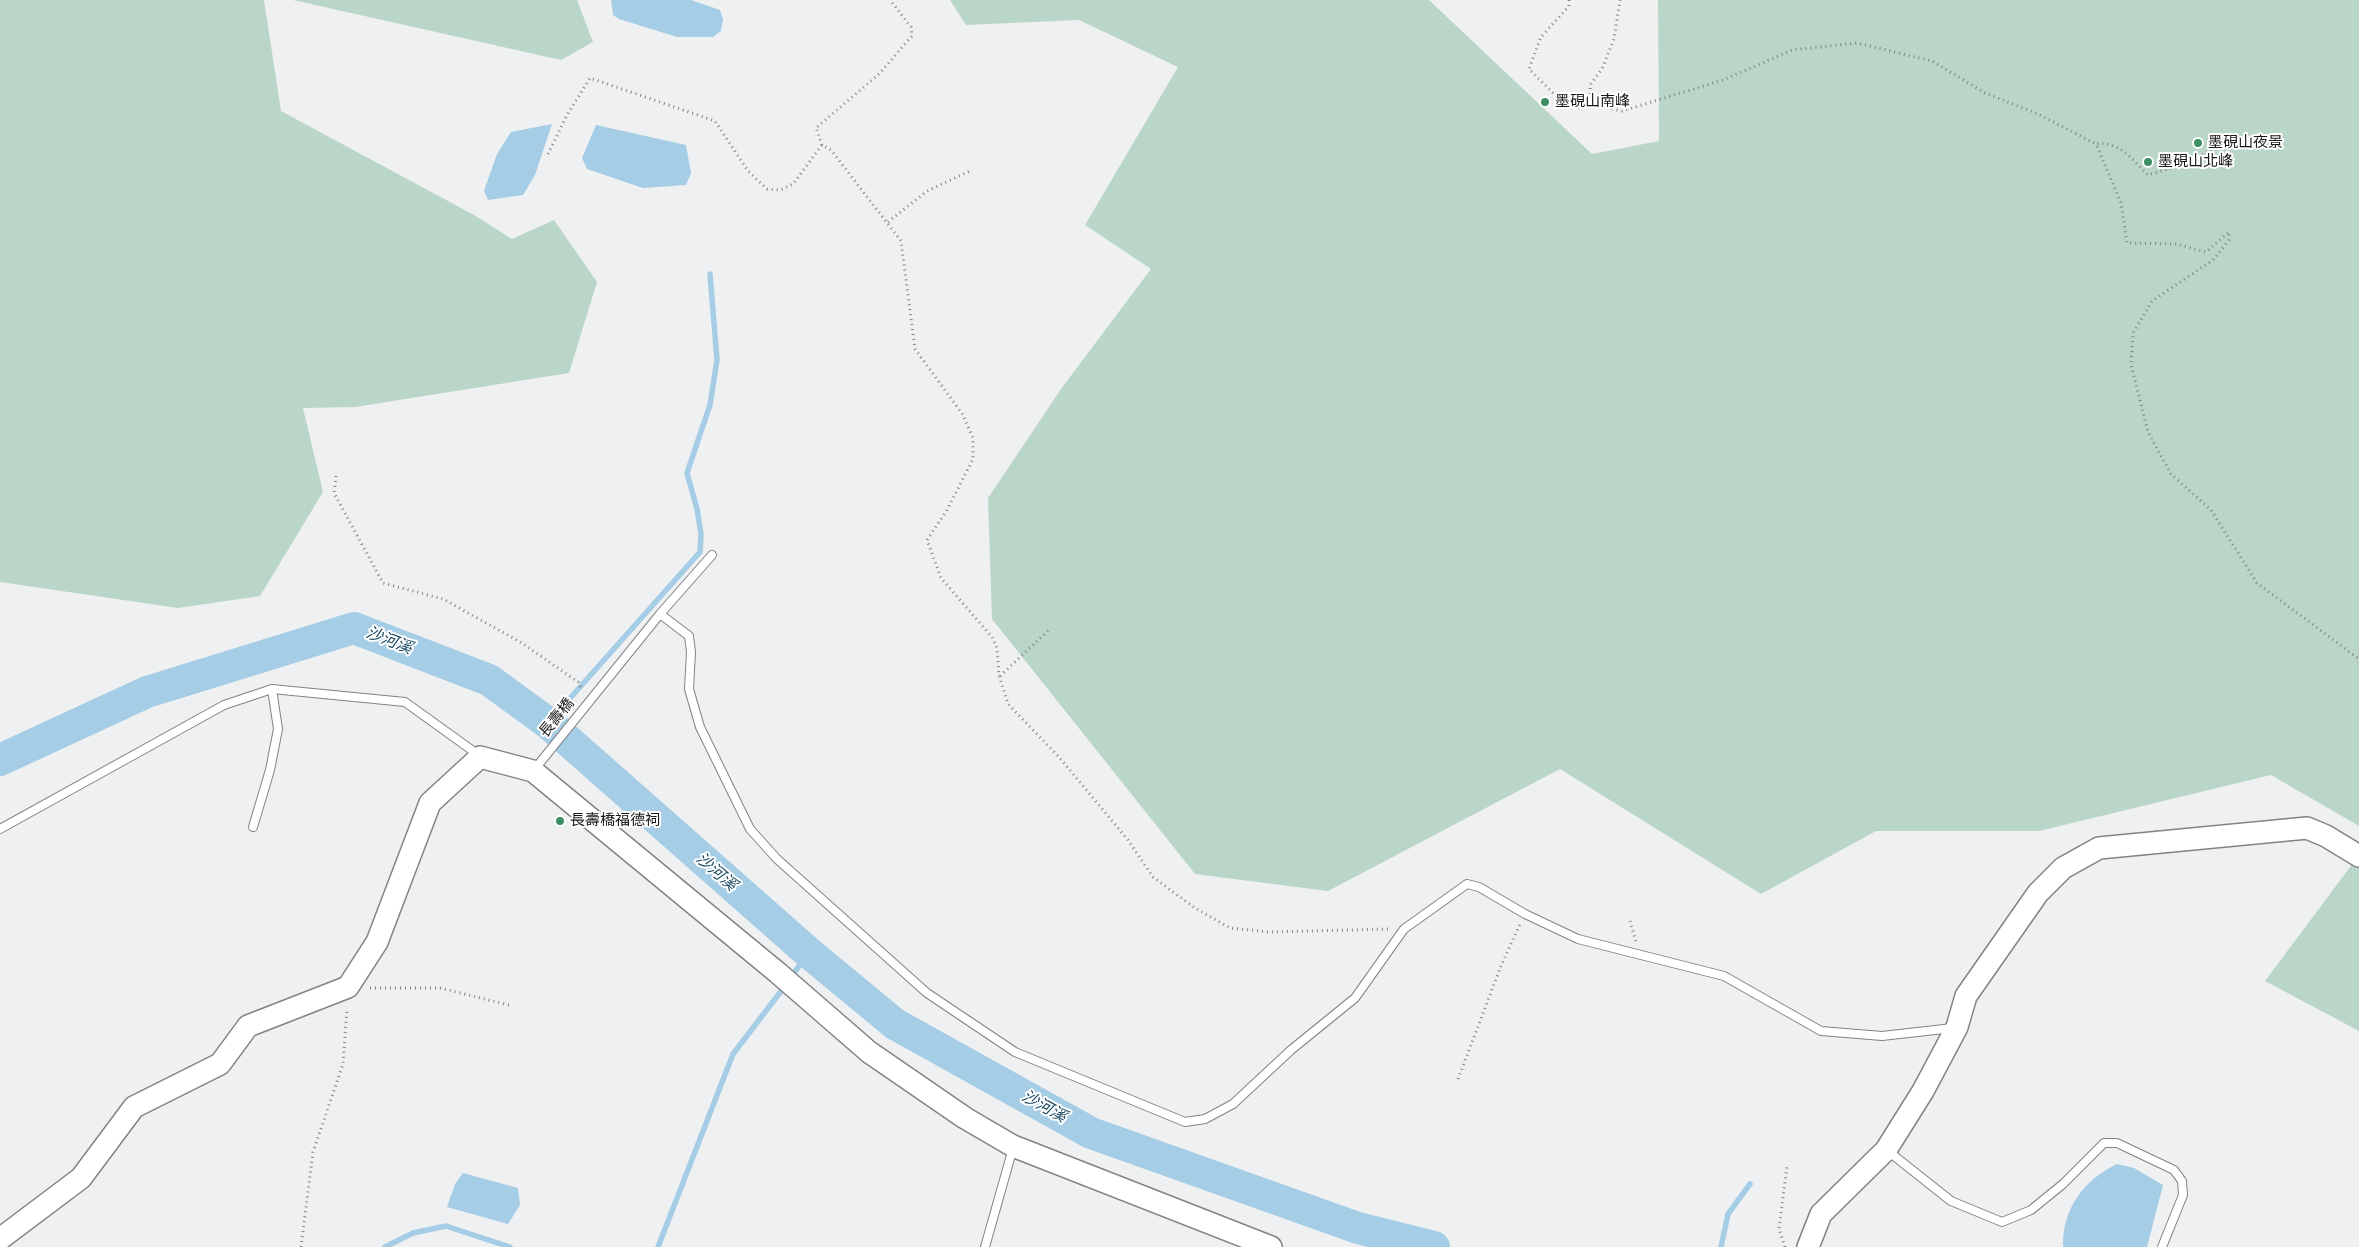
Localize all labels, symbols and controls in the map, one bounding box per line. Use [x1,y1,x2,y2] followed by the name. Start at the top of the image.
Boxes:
[1555,93,1630,111] place label: 墨硯山南峰
[1539,96,1551,108] marker: 墨硯山南峰
[2208,134,2283,152] place label: 墨硯山夜景
[2192,137,2204,149] marker: 墨硯山夜景
[2158,153,2233,171] place label: 墨硯山北峰
[2142,156,2154,168] marker: 墨硯山北峰
[363,623,415,659] water label: 沙河溪
[536,695,578,741] street label: 長壽橋
[570,812,660,830] place label: 長壽橋福德祠
[554,815,566,827] marker: 長壽橋福德祠
[692,849,740,895] water label: 沙河溪
[1018,1087,1070,1127] water label: 沙河溪

